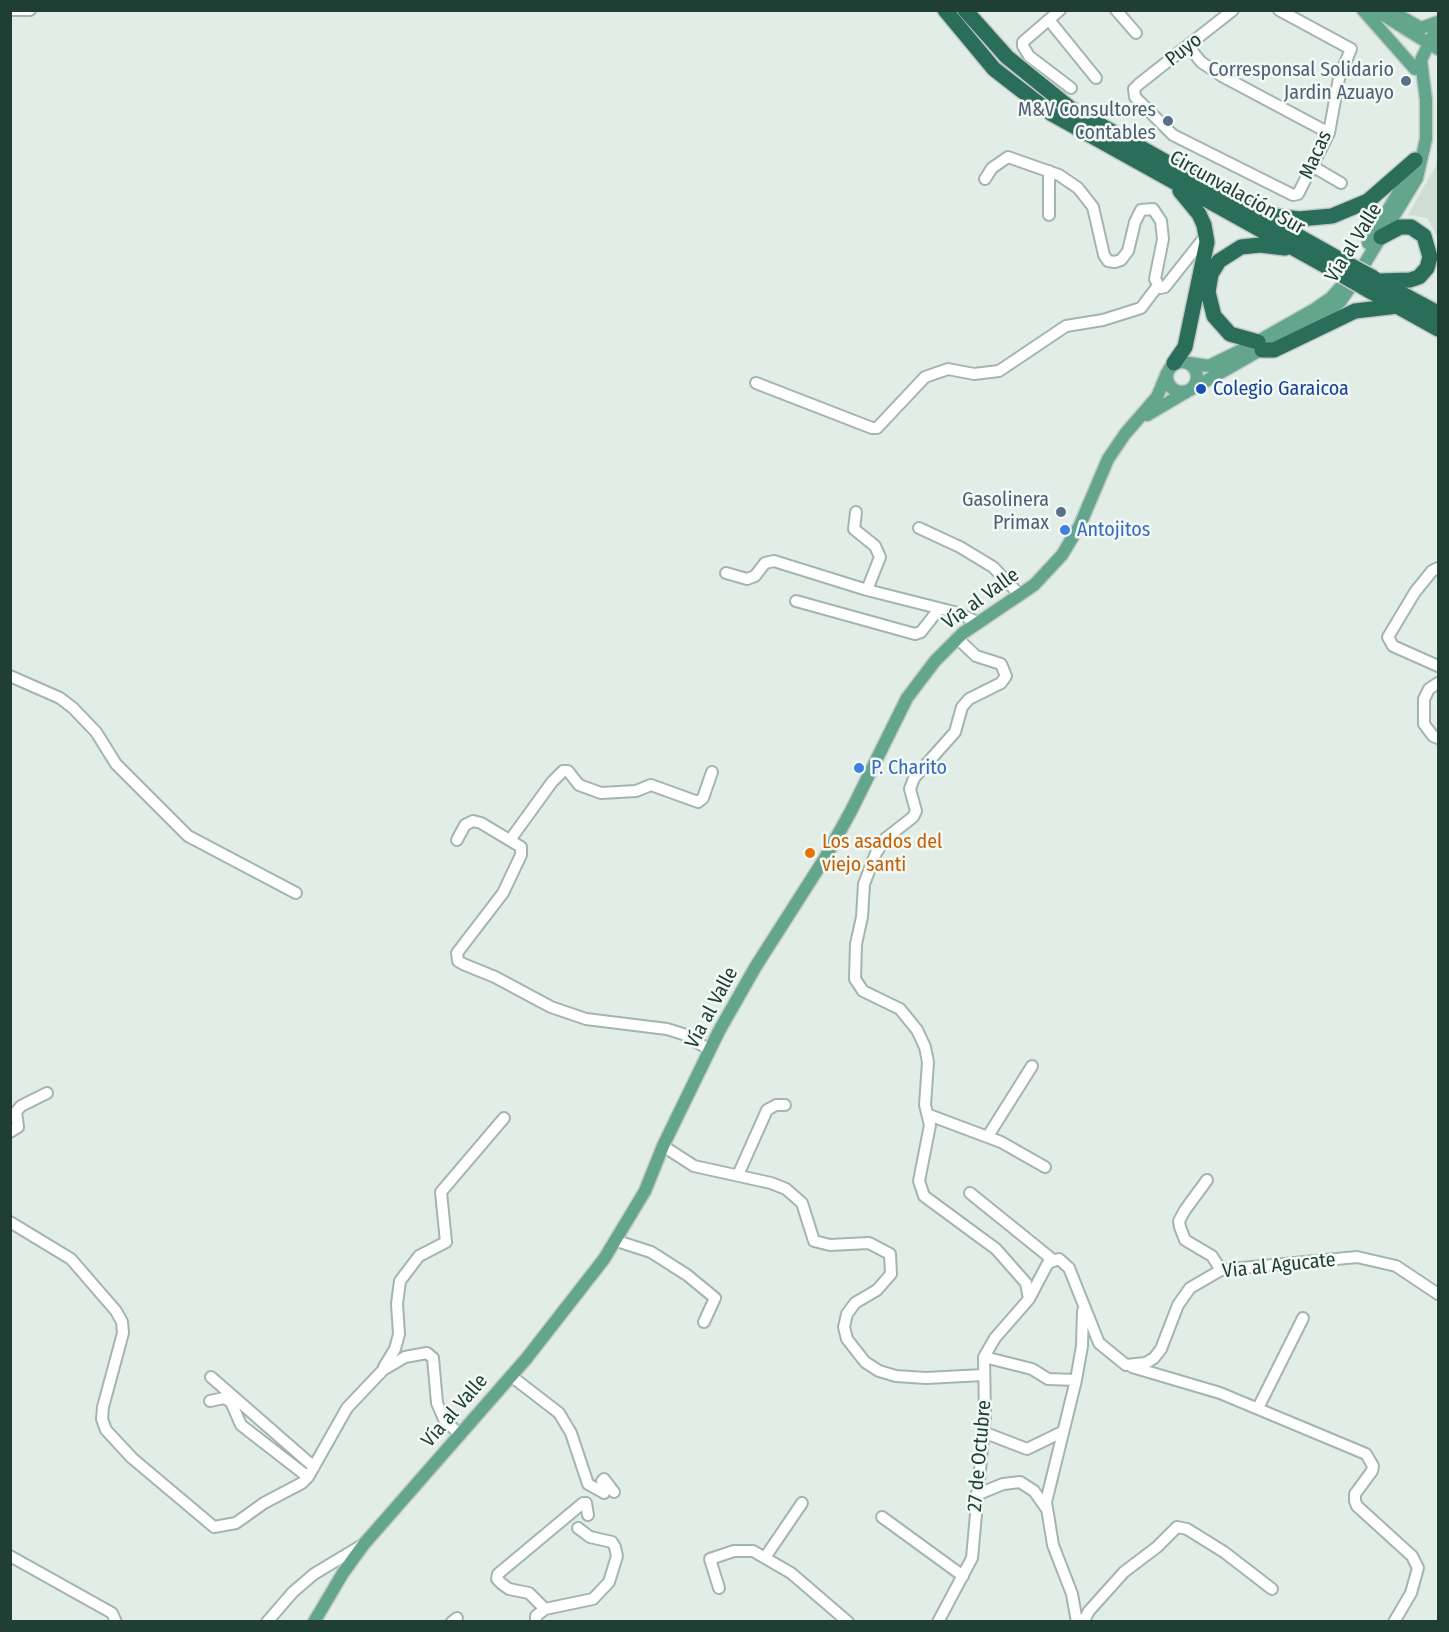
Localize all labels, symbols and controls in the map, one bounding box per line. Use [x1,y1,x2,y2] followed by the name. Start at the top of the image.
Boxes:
[1161,28,1207,72] street label: Puyo
[1208,58,1394,105] place label: Corresponsal Solidario Jardin Azuayo
[1399,74,1413,88] marker: Corresponsal Solidario Jardin Azuayo
[1018,98,1156,145] place label: M&V Consultores Contables
[1161,114,1175,128] marker: M&V Consultores Contables
[1295,127,1337,183] street label: Macas
[1165,146,1309,240] street label: Circunvalación Sur
[1320,199,1388,287] street label: Vía al Valle
[1213,377,1349,401] place label: Colegio Garaicoa
[1194,382,1208,396] marker: Colegio Garaicoa
[962,488,1049,535] place label: Gasolinera Primax
[1054,505,1068,519] marker: Gasolinera Primax
[1077,518,1150,542] place label: Antojitos
[1058,523,1072,537] marker: Antojitos
[938,563,1024,635] street label: Vía al Valle
[871,756,947,780] place label: P. Charito
[852,761,866,775] marker: P. Charito
[822,830,942,877] place label: Los asados del viejo santi
[803,846,817,860] marker: Los asados del viejo santi
[681,963,743,1053] street label: Vía al Valle
[1221,1248,1337,1284] street label: Via al Agucate
[417,1370,493,1452] street label: Vía al Valle
[963,1399,997,1513] street label: 27 de Octubre

